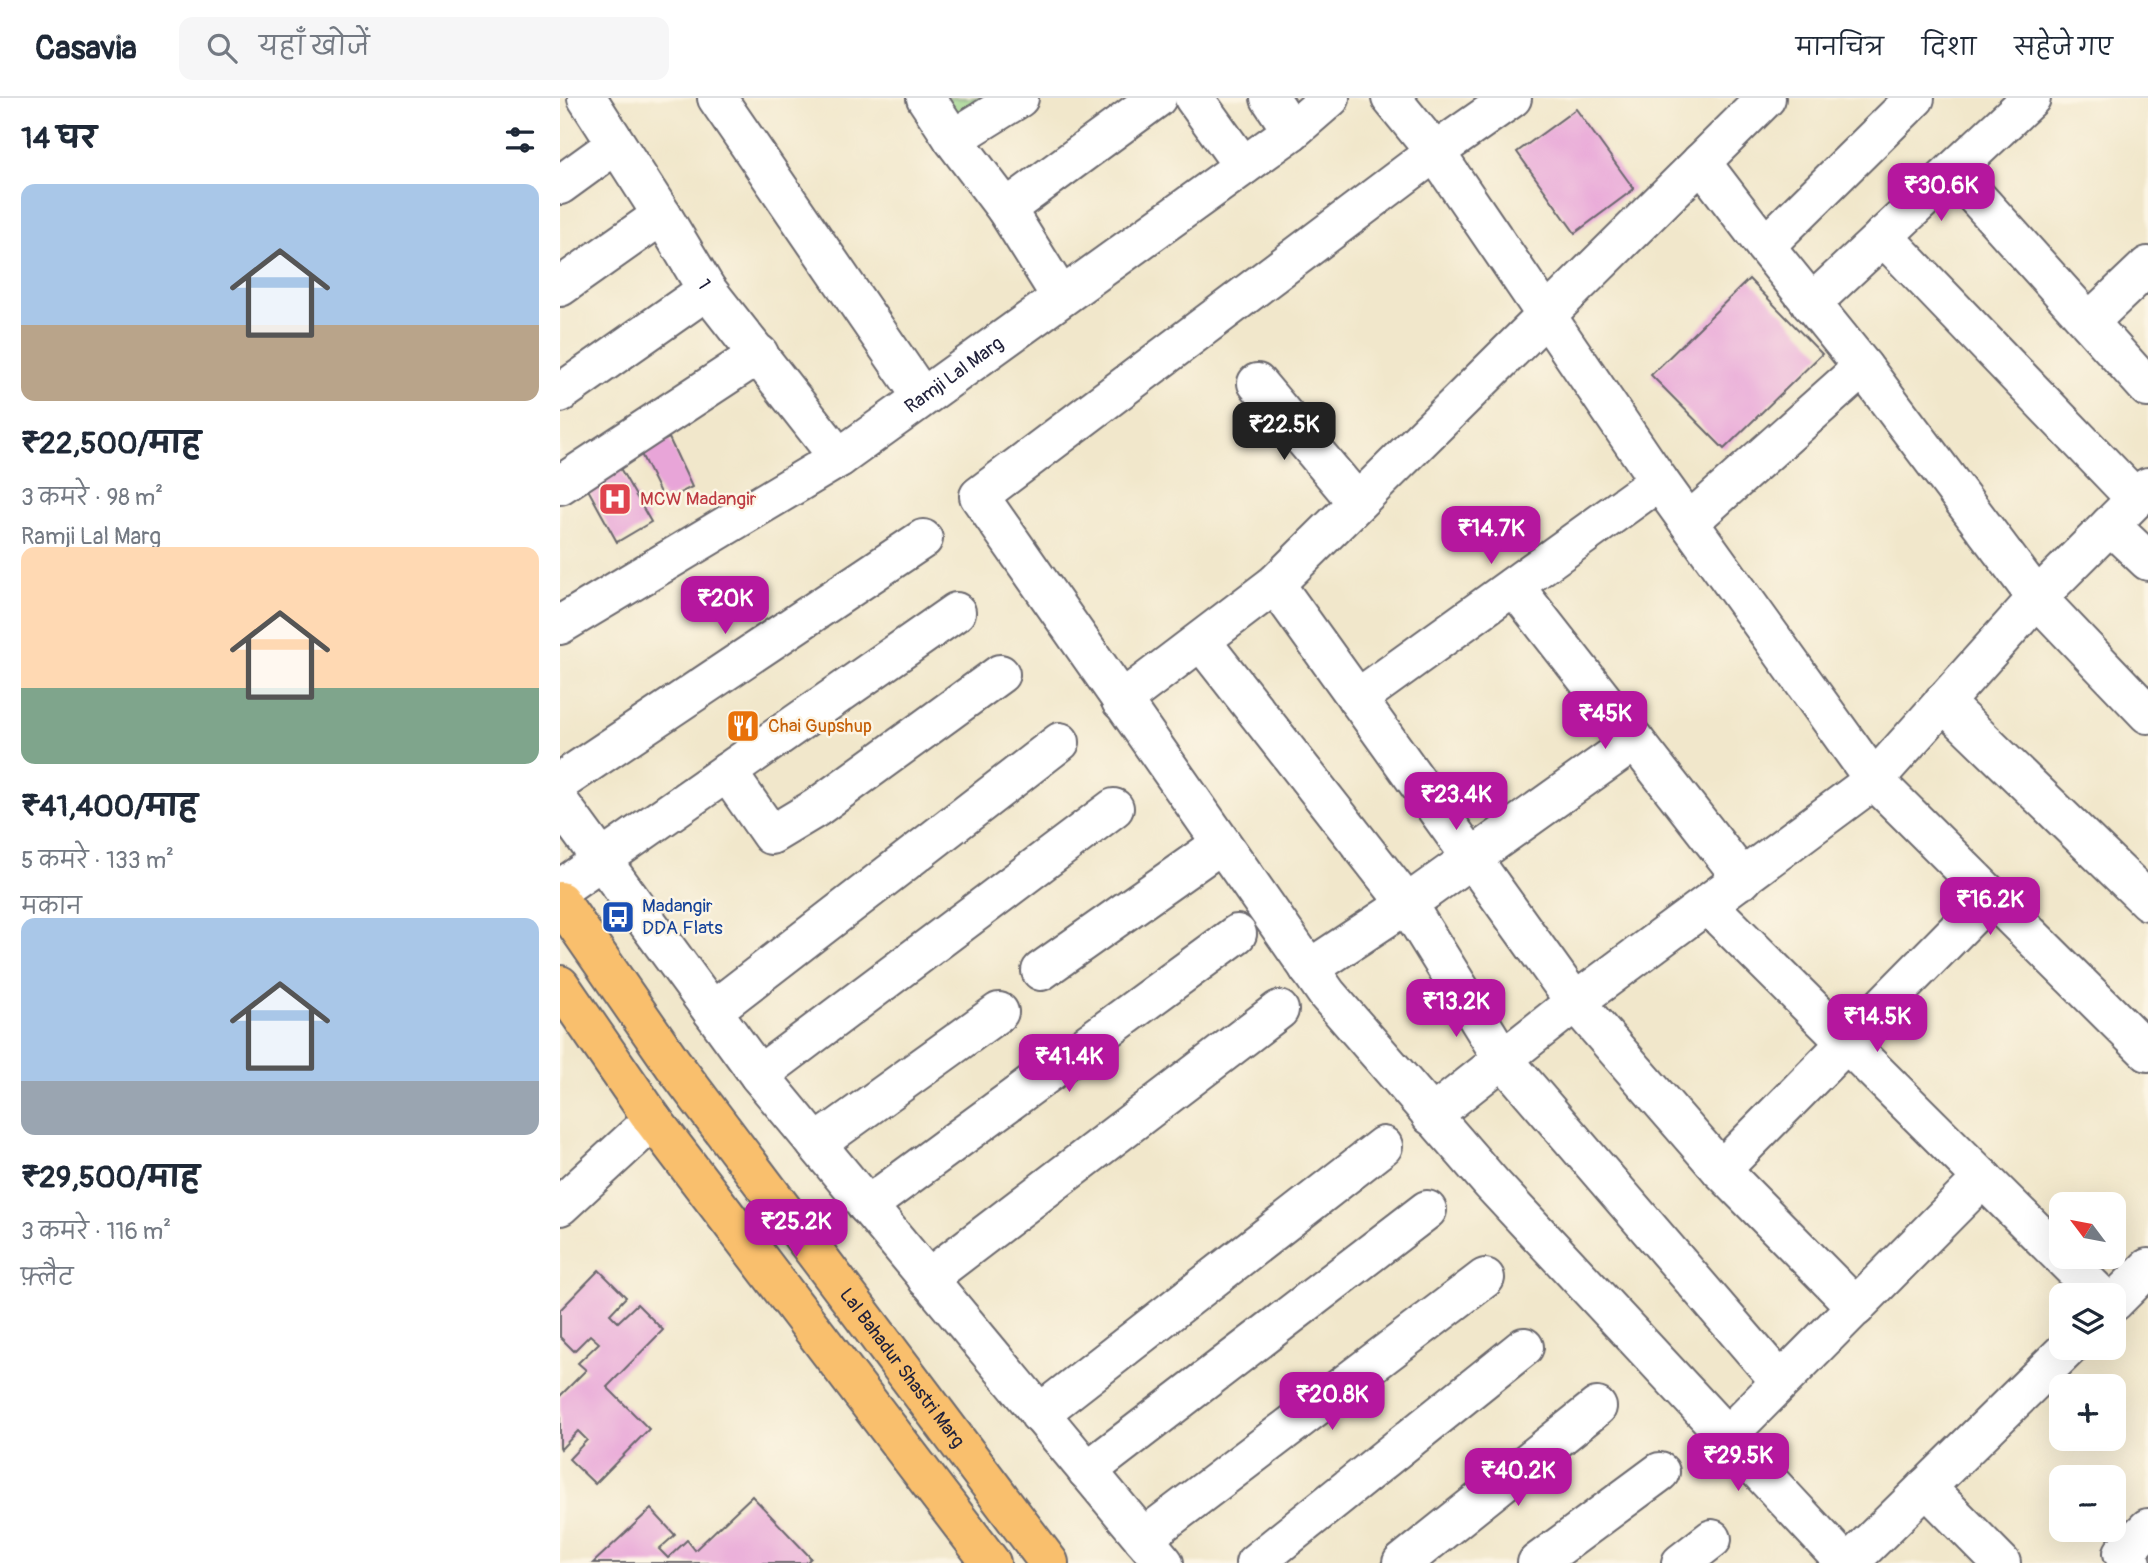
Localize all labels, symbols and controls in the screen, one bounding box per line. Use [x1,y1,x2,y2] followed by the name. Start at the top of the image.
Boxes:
[179,17,669,80] search box
[35,28,137,69] text: Casavia
[203,29,241,67] icon: search
[259,31,370,63] text: यहाँ खोजें
[1796,33,1884,62] text: मानचित्र
[1922,33,1976,62] text: दिशा
[2014,33,2113,62] text: सहेजे गए
[21,120,97,157] text: 14 घर
[501,121,539,159] icon: filters
[1884,164,1998,223] pin: ₹30.6K
[1904,171,1978,200] text: ₹30.6K
[217,230,343,356] icon: home
[691,275,716,294] street label: 1
[900,331,1008,419] street label: Ramji Lal Marg
[1227,402,1341,462] pin: ₹22.5K
[1249,410,1319,439] text: ₹22.5K
[21,425,201,462] text: ₹22,500/माह
[596,480,634,518] hospital icon: MCW Madangir
[21,483,163,512] text: 3 कमरे · 98 m²
[640,487,757,511] place label: MCW Madangir
[1434,506,1548,566] pin: ₹14.7K
[1457,514,1525,543] text: ₹14.7K
[21,522,161,551] text: Ramji Lal Marg
[684,576,766,636] pin: ₹20K
[697,584,753,613] text: ₹20K
[217,592,343,718] icon: home
[1564,692,1646,751] pin: ₹45K
[1578,699,1632,728] text: ₹45K
[724,707,762,745] restaurant icon: Chai Gupshup
[768,714,872,738] place label: Chai Gupshup
[1399,772,1513,832] pin: ₹23.4K
[1420,780,1492,809] text: ₹23.4K
[21,788,198,825] text: ₹41,400/माह
[21,846,174,875] text: 5 कमरे · 133 m²
[1933,878,2047,937] pin: ₹16.2K
[1956,885,2024,914] text: ₹16.2K
[21,892,82,921] text: मकान
[642,894,723,940] place label: Madangir DDA Flats
[599,898,637,936] bus stop icon: Madangir DDA Flats
[217,963,343,1089] icon: home
[1399,979,1513,1039] pin: ₹13.2K
[1422,987,1490,1016] text: ₹13.2K
[1820,995,1934,1054] pin: ₹14.5K
[1843,1002,1911,1031] text: ₹14.5K
[1012,1034,1126,1094] pin: ₹41.4K
[1035,1042,1103,1071] text: ₹41.4K
[21,1159,200,1196] text: ₹29,500/माह
[2049,1192,2126,1269] north arrow
[2049,1192,2126,1542] map controls
[739,1200,853,1259] pin: ₹25.2K
[761,1207,831,1236] text: ₹25.2K
[21,1217,171,1246] text: 3 कमरे · 116 m²
[21,1263,73,1292] text: फ़्लैट
[834,1283,970,1453] street label: Lal Bahadur Shastri Marg
[2049,1283,2126,1360] button: layers
[1275,1372,1389,1432] pin: ₹20.8K
[2049,1374,2126,1451] button: +
[1296,1380,1368,1409] text: ₹20.8K
[1681,1434,1795,1493] pin: ₹29.5K
[1703,1441,1773,1470] text: ₹29.5K
[1461,1448,1575,1508] pin: ₹40.2K
[1481,1456,1555,1485] text: ₹40.2K
[2049,1465,2126,1542] button: −

